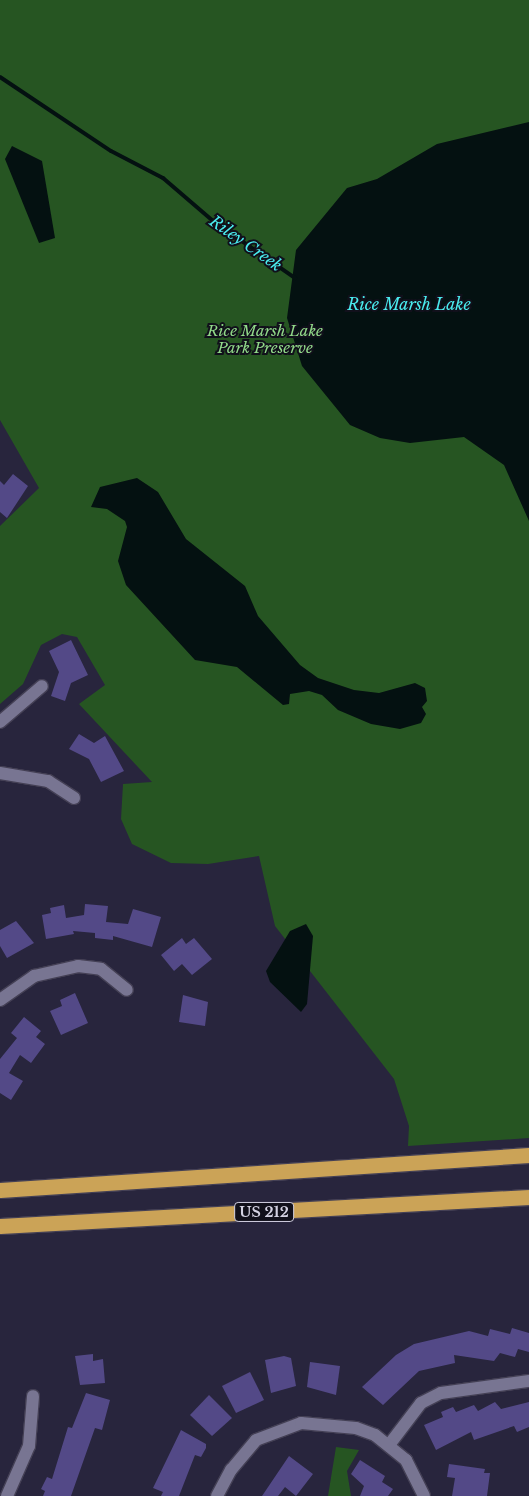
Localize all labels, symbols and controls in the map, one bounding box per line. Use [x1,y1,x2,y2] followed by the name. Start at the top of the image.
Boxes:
[206,211,286,275] water label: Riley Creek
[347,294,471,314] water label: Rice Marsh Lake
[207,321,323,356] park label: Rice Marsh Lake Park Preserve
[234,1200,294,1224] road number: US 212

